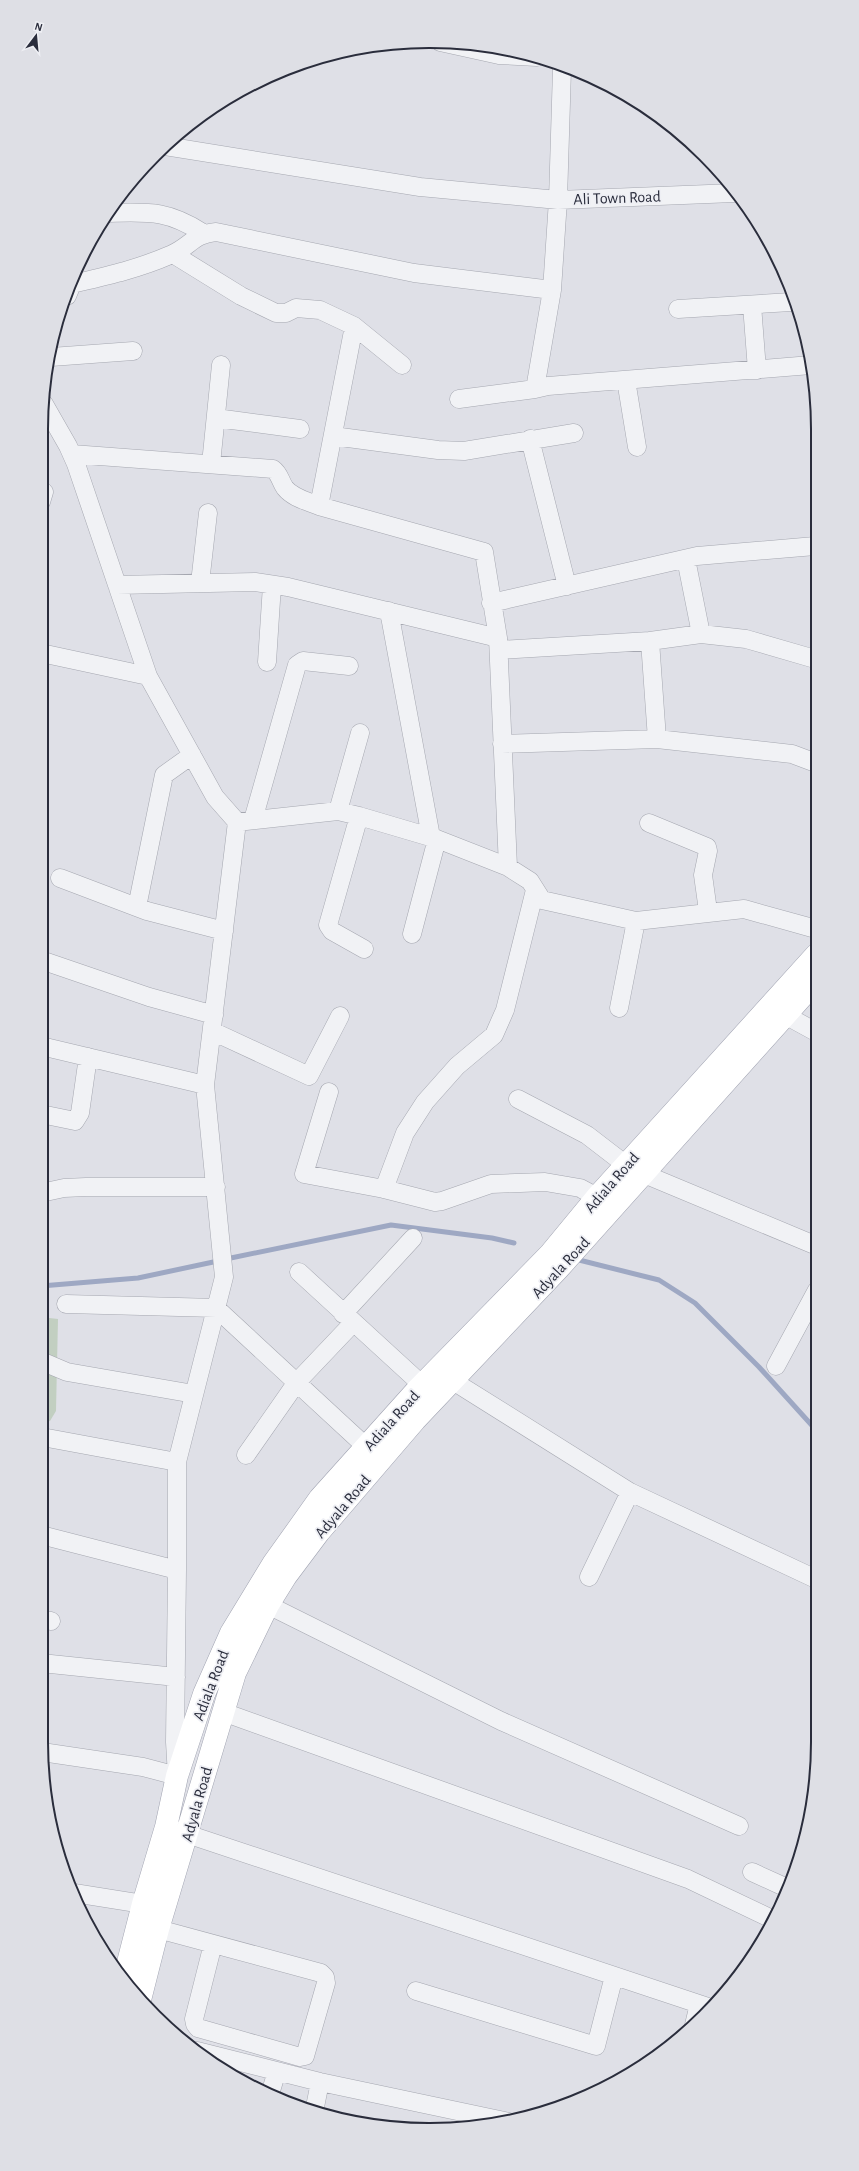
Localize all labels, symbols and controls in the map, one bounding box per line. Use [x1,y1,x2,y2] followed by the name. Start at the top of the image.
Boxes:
[16,16,56,56] north arrow
[33,21,44,33] text: N
[573,188,661,208] street label: Ali Town Road
[581,1149,642,1216] street label: Adiala Road
[529,1234,594,1302] street label: Adyala Road
[361,1388,423,1454] street label: Adiala Road
[312,1472,374,1542] street label: Adyala Road
[190,1648,232,1723] street label: Adiala Road
[179,1765,216,1844] street label: Adyala Road

